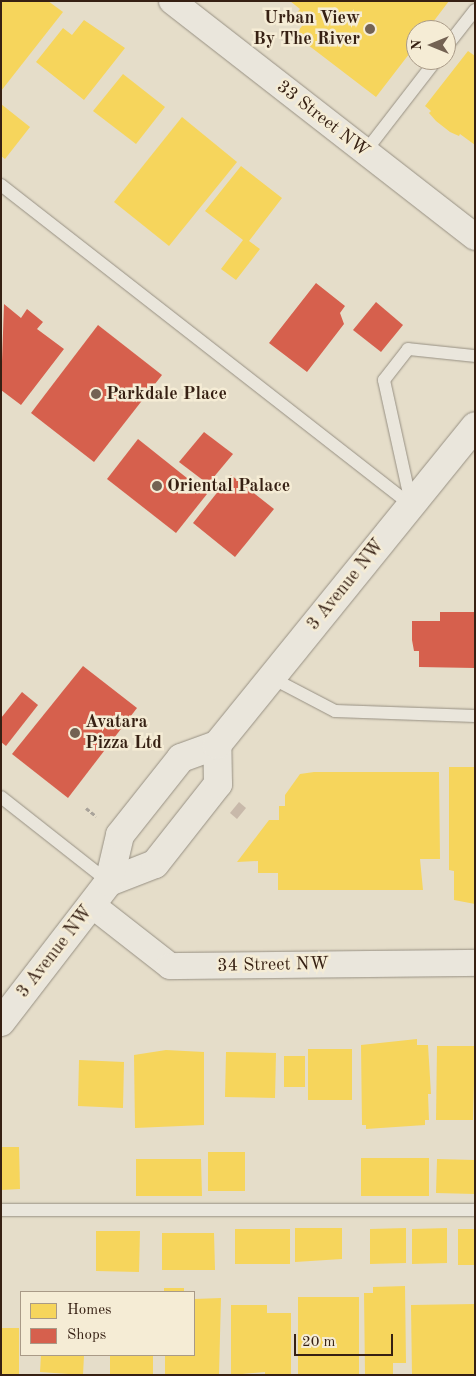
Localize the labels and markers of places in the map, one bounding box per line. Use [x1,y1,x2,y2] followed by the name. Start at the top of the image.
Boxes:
[253,8,360,50] place label: Urban View By The River
[364,23,376,35] marker: Urban View By The River
[106,383,227,405] place label: Parkdale Place
[90,388,102,400] marker: Parkdale Place
[167,475,290,497] place label: Oriental Palace
[151,480,163,492] marker: Oriental Palace
[85,712,162,754] place label: Avatara Pizza Ltd
[69,727,81,739] marker: Avatara Pizza Ltd

